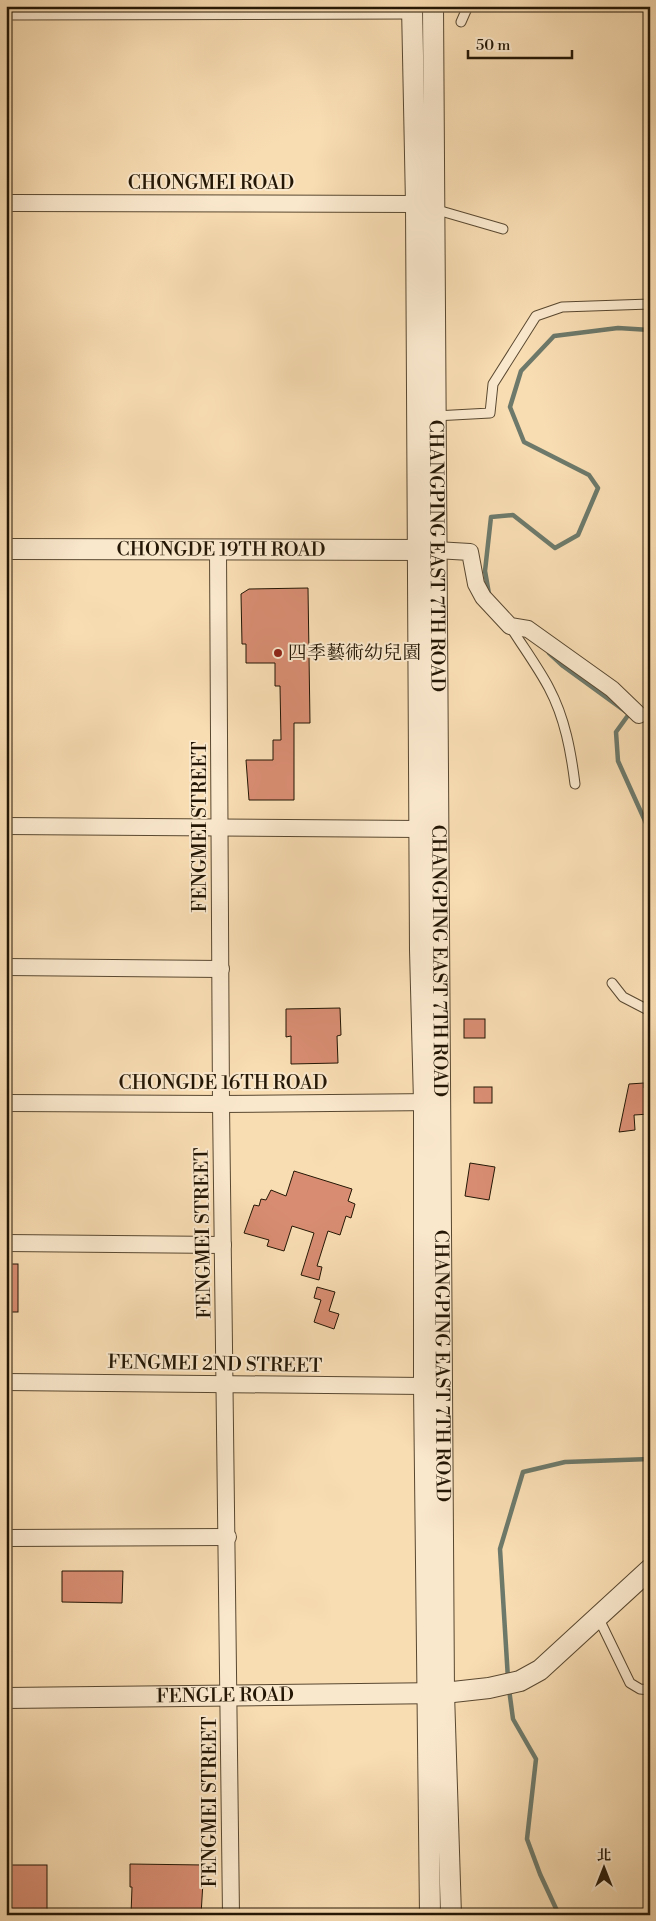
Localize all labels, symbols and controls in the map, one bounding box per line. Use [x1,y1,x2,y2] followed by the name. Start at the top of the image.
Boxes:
[468,28,572,60] scale bar
[476,36,510,55] text: 50 m
[128,171,294,195] street label: CHONGMEI ROAD
[424,420,449,692] street label: CHANGPING EAST 7TH ROAD
[116,537,326,562] street label: CHONGDE 19TH ROAD
[288,641,421,665] place label: 四季藝術幼兒園
[272,647,284,659] marker: 四季藝術幼兒園
[188,741,212,913] street label: FENGMEI STREET
[426,825,452,1097] street label: CHANGPING EAST 7TH ROAD
[119,1071,327,1095] street label: CHONGDE 16TH ROAD
[190,1147,216,1319] street label: FENGMEI STREET
[429,1230,455,1502] street label: CHANGPING EAST 7TH ROAD
[107,1350,323,1378] street label: FENGMEI 2ND STREET
[156,1683,294,1708] street label: FENGLE ROAD
[198,1716,222,1888] street label: FENGMEI STREET
[578,1844,628,1894] north arrow
[597,1847,611,1865] text: 北

